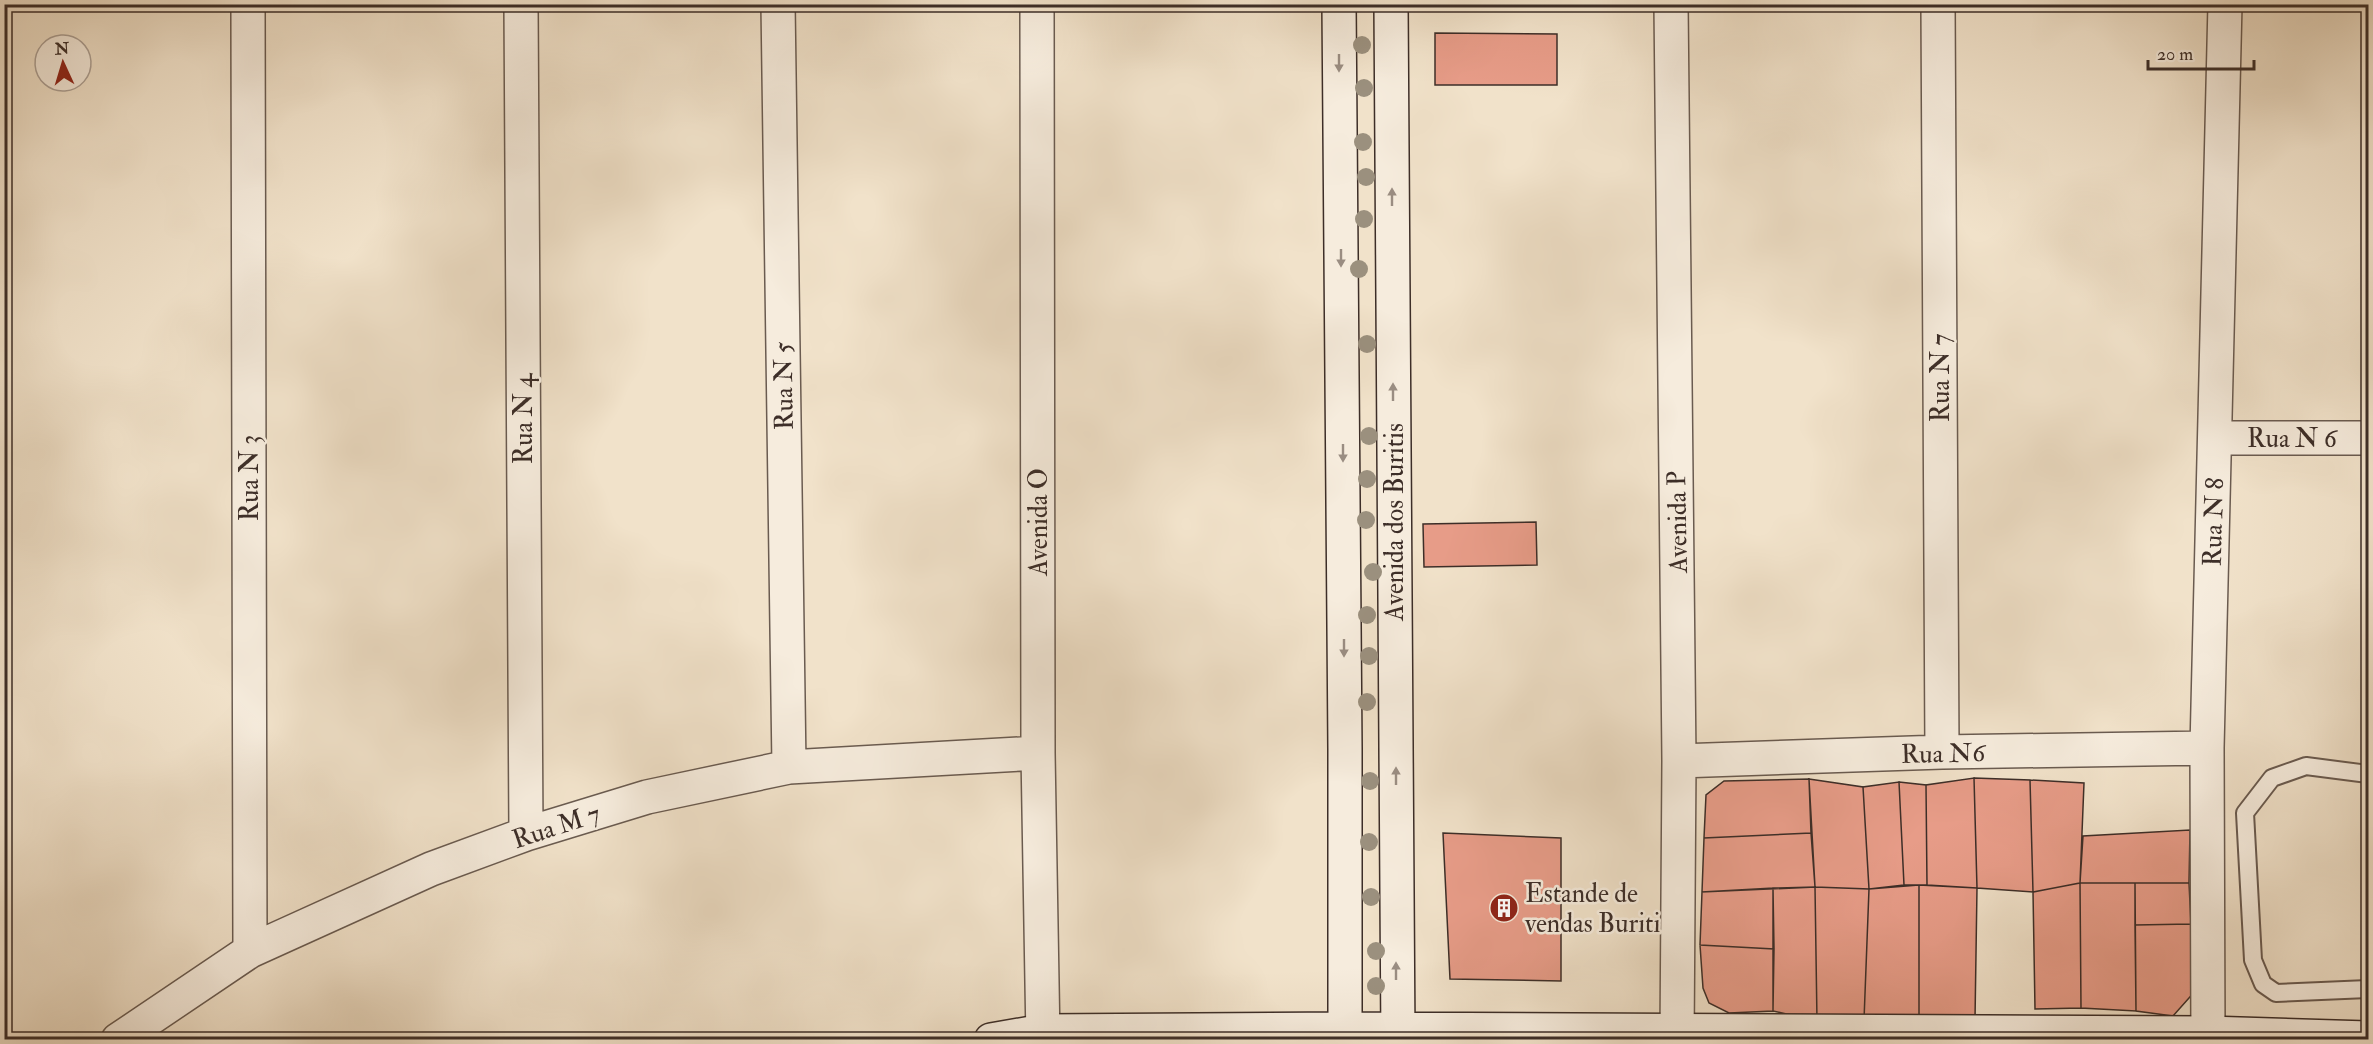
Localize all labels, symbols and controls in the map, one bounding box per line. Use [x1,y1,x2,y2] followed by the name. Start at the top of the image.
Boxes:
[33,33,93,93] north arrow
[2148,33,2254,71] scale bar
[53,39,71,60] text: N
[2157,43,2193,66] text: 20 m
[1334,53,1344,72] one-way arrow
[1387,188,1396,207] one-way arrow
[1336,248,1346,267] one-way arrow
[1925,334,1957,422] street label: Rua N 7
[767,341,801,430] street label: Rua N 5
[508,373,540,464] street label: Rua N 4
[1388,383,1398,402] one-way arrow
[1379,423,1411,622] street label: Avenida dos Buritis
[2247,423,2339,455] street label: Rua N 6
[234,435,266,521] street label: Rua N 3
[1338,443,1347,462] one-way arrow
[1023,468,1055,577] street label: Avenida O
[1661,471,1695,574] street label: Avenida P
[2196,477,2232,567] street label: Rua N 8
[1339,638,1349,657] one-way arrow
[1901,737,1987,771] street label: Rua N6
[1391,767,1401,786] one-way arrow
[508,798,604,856] street label: Rua M 7
[1524,878,1660,940] place label: Estande de vendas Buriti
[1488,892,1520,924] building icon: Estande de vendas Buriti
[1391,962,1401,981] one-way arrow

